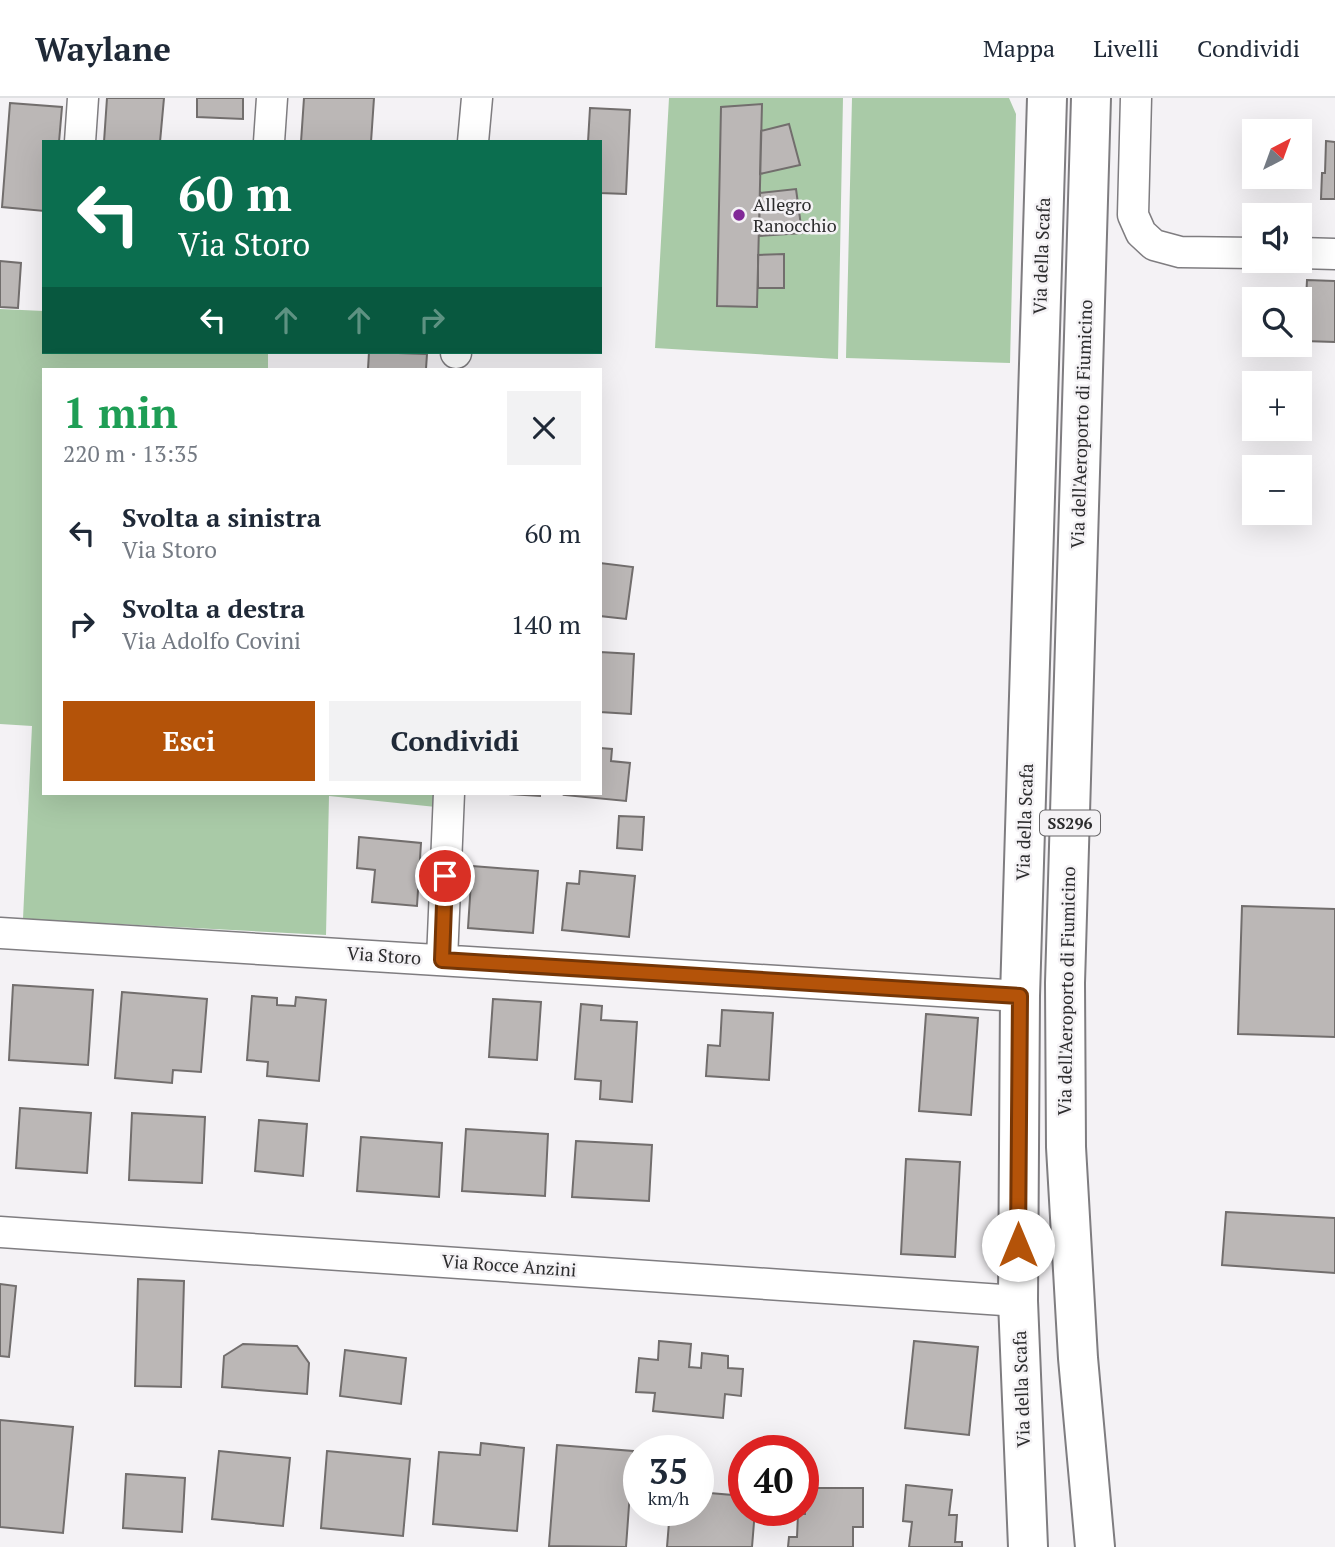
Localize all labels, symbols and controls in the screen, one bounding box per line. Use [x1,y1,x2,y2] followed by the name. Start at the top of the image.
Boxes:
[35,27,171,70] text: Waylane
[983,32,1055,64] text: Mappa
[1093,32,1159,64] text: Livelli
[1197,32,1300,64] text: Condividi
[1242,119,1312,189] north arrow
[1242,119,1312,525] map controls
[178,160,292,225] text: 60 m
[63,168,154,259] icon: left
[753,192,837,237] place label: Allegro Ranocchio
[1027,197,1055,315] street label: Via della Scafa
[1242,203,1312,273] button: sound
[731,207,747,223] marker: Allegro Ranocchio
[178,223,310,265] text: Via Storo
[1242,287,1312,357] button: search
[1065,299,1097,549] street label: Via dell'Aeroporto di Fiumicino
[194,301,232,339] icon: left
[267,301,305,339] icon: ahead
[340,301,378,339] icon: ahead
[413,301,451,339] icon: right
[1242,371,1312,441] button: +
[63,384,178,440] text: 1 min
[507,391,581,465] button: close
[63,438,198,469] text: 220 m · 13:35
[1242,455,1312,525] button: −
[122,500,321,534] text: Svolta a sinistra
[63,514,101,552] icon: left
[525,516,581,550] text: 60 m
[122,534,217,565] text: Via Storo
[122,591,305,625] text: Svolta a destra
[63,605,101,643] icon: right
[511,607,581,641] text: 140 m
[122,625,301,656] text: Via Adolfo Covini
[63,701,315,781] button: Esci
[329,701,581,781] button: Condividi
[1010,763,1038,881] street label: Via della Scafa
[1040,810,1100,836] road number: SS296
[415,846,475,906] pin
[426,857,464,895] icon: arrive
[1052,866,1080,1116] street label: Via dell'Aeroporto di Fiumicino
[346,940,422,970] street label: Via Storo
[981,1208,1055,1282] position arrow
[441,1248,577,1282] street label: Via Rocce Anzini
[1007,1330,1035,1448] street label: Via della Scafa
[728,1435,819,1526] speed limit sign: 40
[649,1448,688,1494] text: 35
[648,1486,689,1510] text: km/h

